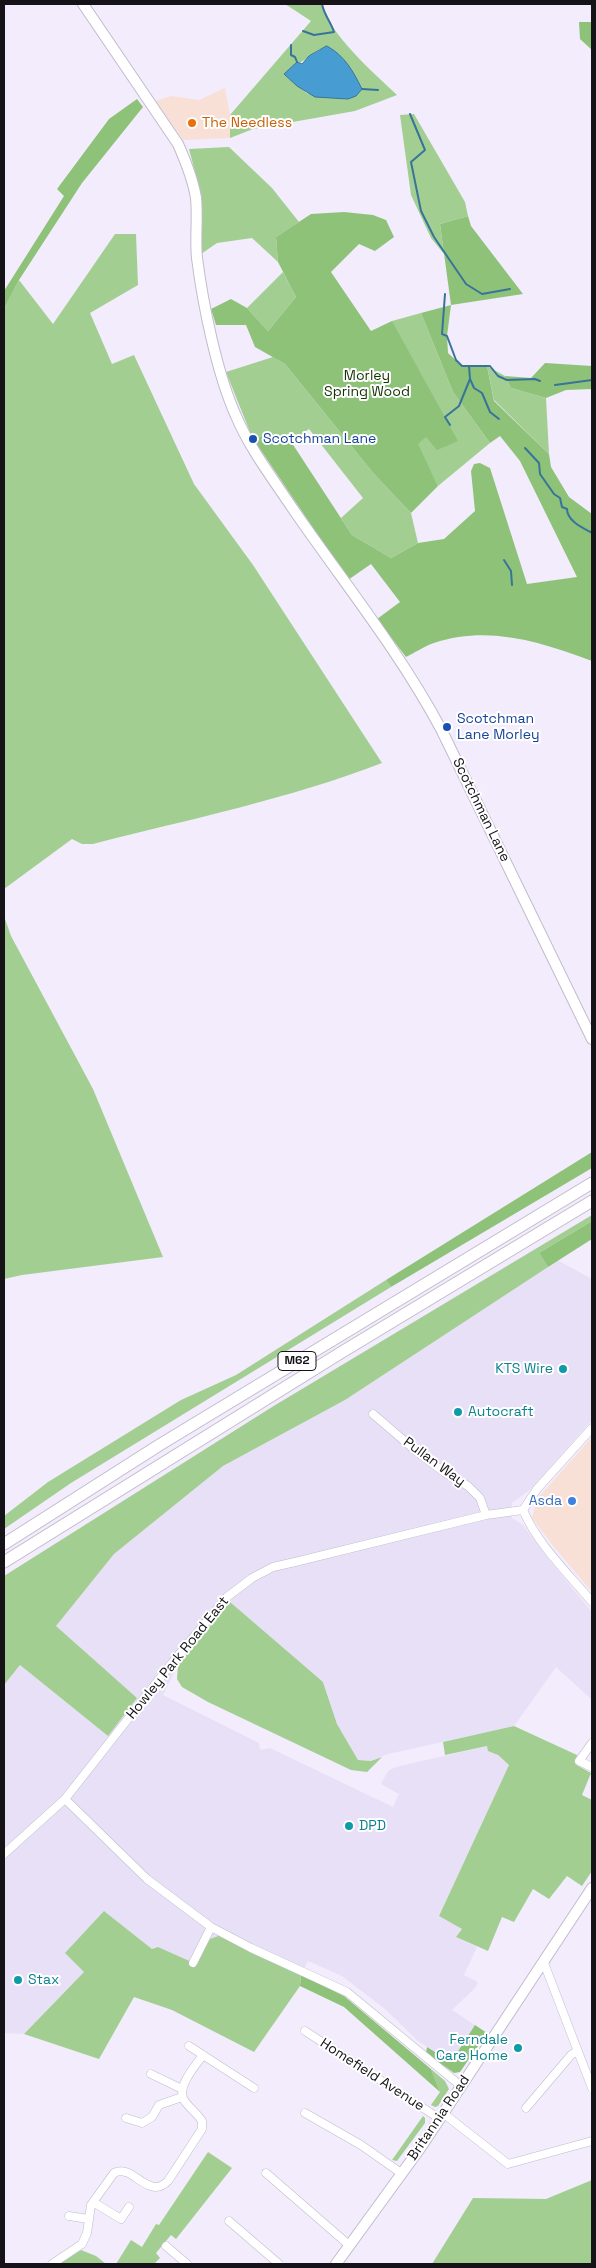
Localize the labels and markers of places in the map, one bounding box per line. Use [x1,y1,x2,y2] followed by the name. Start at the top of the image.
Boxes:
[202,115,292,131] place label: The Needless
[186,117,198,129] marker: The Needless
[263,431,376,447] place label: Scotchman Lane
[247,433,259,445] marker: Scotchman Lane
[457,711,539,744] place label: Scotchman Lane Morley
[441,721,453,733] marker: Scotchman Lane Morley
[495,1361,553,1377] place label: KTS Wire
[557,1363,569,1375] marker: KTS Wire
[468,1404,534,1420] place label: Autocraft
[452,1406,464,1418] marker: Autocraft
[529,1493,562,1509] place label: Asda
[566,1495,578,1507] marker: Asda
[359,1818,386,1834] place label: DPD
[343,1820,355,1832] marker: DPD
[28,1972,59,1988] place label: Stax
[12,1974,24,1986] marker: Stax
[436,2032,508,2064] place label: Ferndale Care Home
[512,2042,524,2054] marker: Ferndale Care Home

